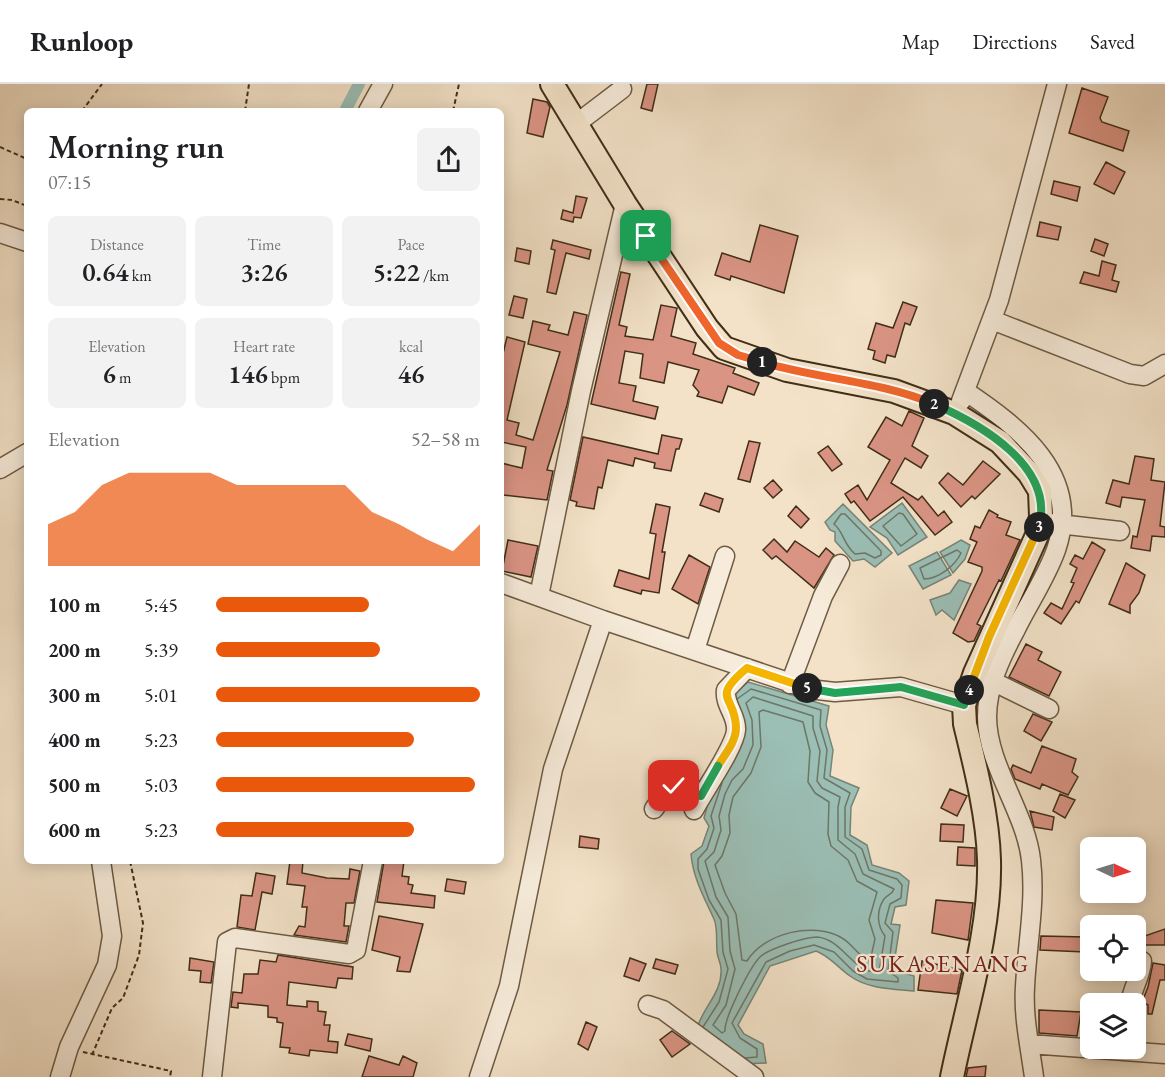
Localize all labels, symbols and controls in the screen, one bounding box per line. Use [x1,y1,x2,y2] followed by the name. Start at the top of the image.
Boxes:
[30,23,133,59] text: Runloop
[902,28,939,55] text: Map
[972,28,1057,55] text: Directions
[1090,28,1135,55] text: Saved
[48,125,225,168] text: Morning run
[417,128,480,191] button: share
[48,169,91,195] text: 07:15
[620,210,671,261] pin
[629,219,662,252] icon: arrive
[90,234,144,255] text: Distance
[247,234,281,255] text: Time
[398,234,424,255] text: Pace
[82,255,129,289] text: 0.64
[240,255,288,289] text: 3:26
[373,255,420,289] text: 5:22
[129,265,152,286] text: km
[420,265,449,286] text: /km
[88,336,146,357] text: Elevation
[233,336,295,357] text: Heart rate
[399,336,423,357] text: kcal
[747,347,777,377] pin: 1
[758,351,766,372] text: 1
[103,357,116,391] text: 6
[228,357,268,391] text: 146
[398,357,424,391] text: 46
[116,367,132,388] text: m
[268,367,300,388] text: bpm
[919,389,949,419] pin: 2
[930,393,938,414] text: 2
[48,426,120,452] text: Elevation
[411,426,480,452] text: 52–58 m
[1024,512,1054,542] pin: 3
[1035,516,1043,537] text: 3
[48,592,101,618] text: 100 m
[144,592,178,618] text: 5:45
[48,637,101,663] text: 200 m
[144,637,178,663] text: 5:39
[792,673,822,703] pin: 5
[954,675,984,705] pin: 4
[803,677,811,698] text: 5
[965,679,973,700] text: 4
[48,682,101,708] text: 300 m
[144,682,178,708] text: 5:01
[48,727,101,753] text: 400 m
[144,727,178,753] text: 5:23
[648,760,699,811] pin
[657,769,690,802] icon: check
[48,772,101,798] text: 500 m
[144,772,178,798] text: 5:03
[48,817,101,843] text: 600 m
[144,817,178,843] text: 5:23
[1080,837,1146,903] north arrow
[1080,837,1146,1059] map controls
[1080,915,1146,981] button: locate
[856,948,1030,979] district label: SUKASENANG
[1080,993,1146,1059] button: layers

